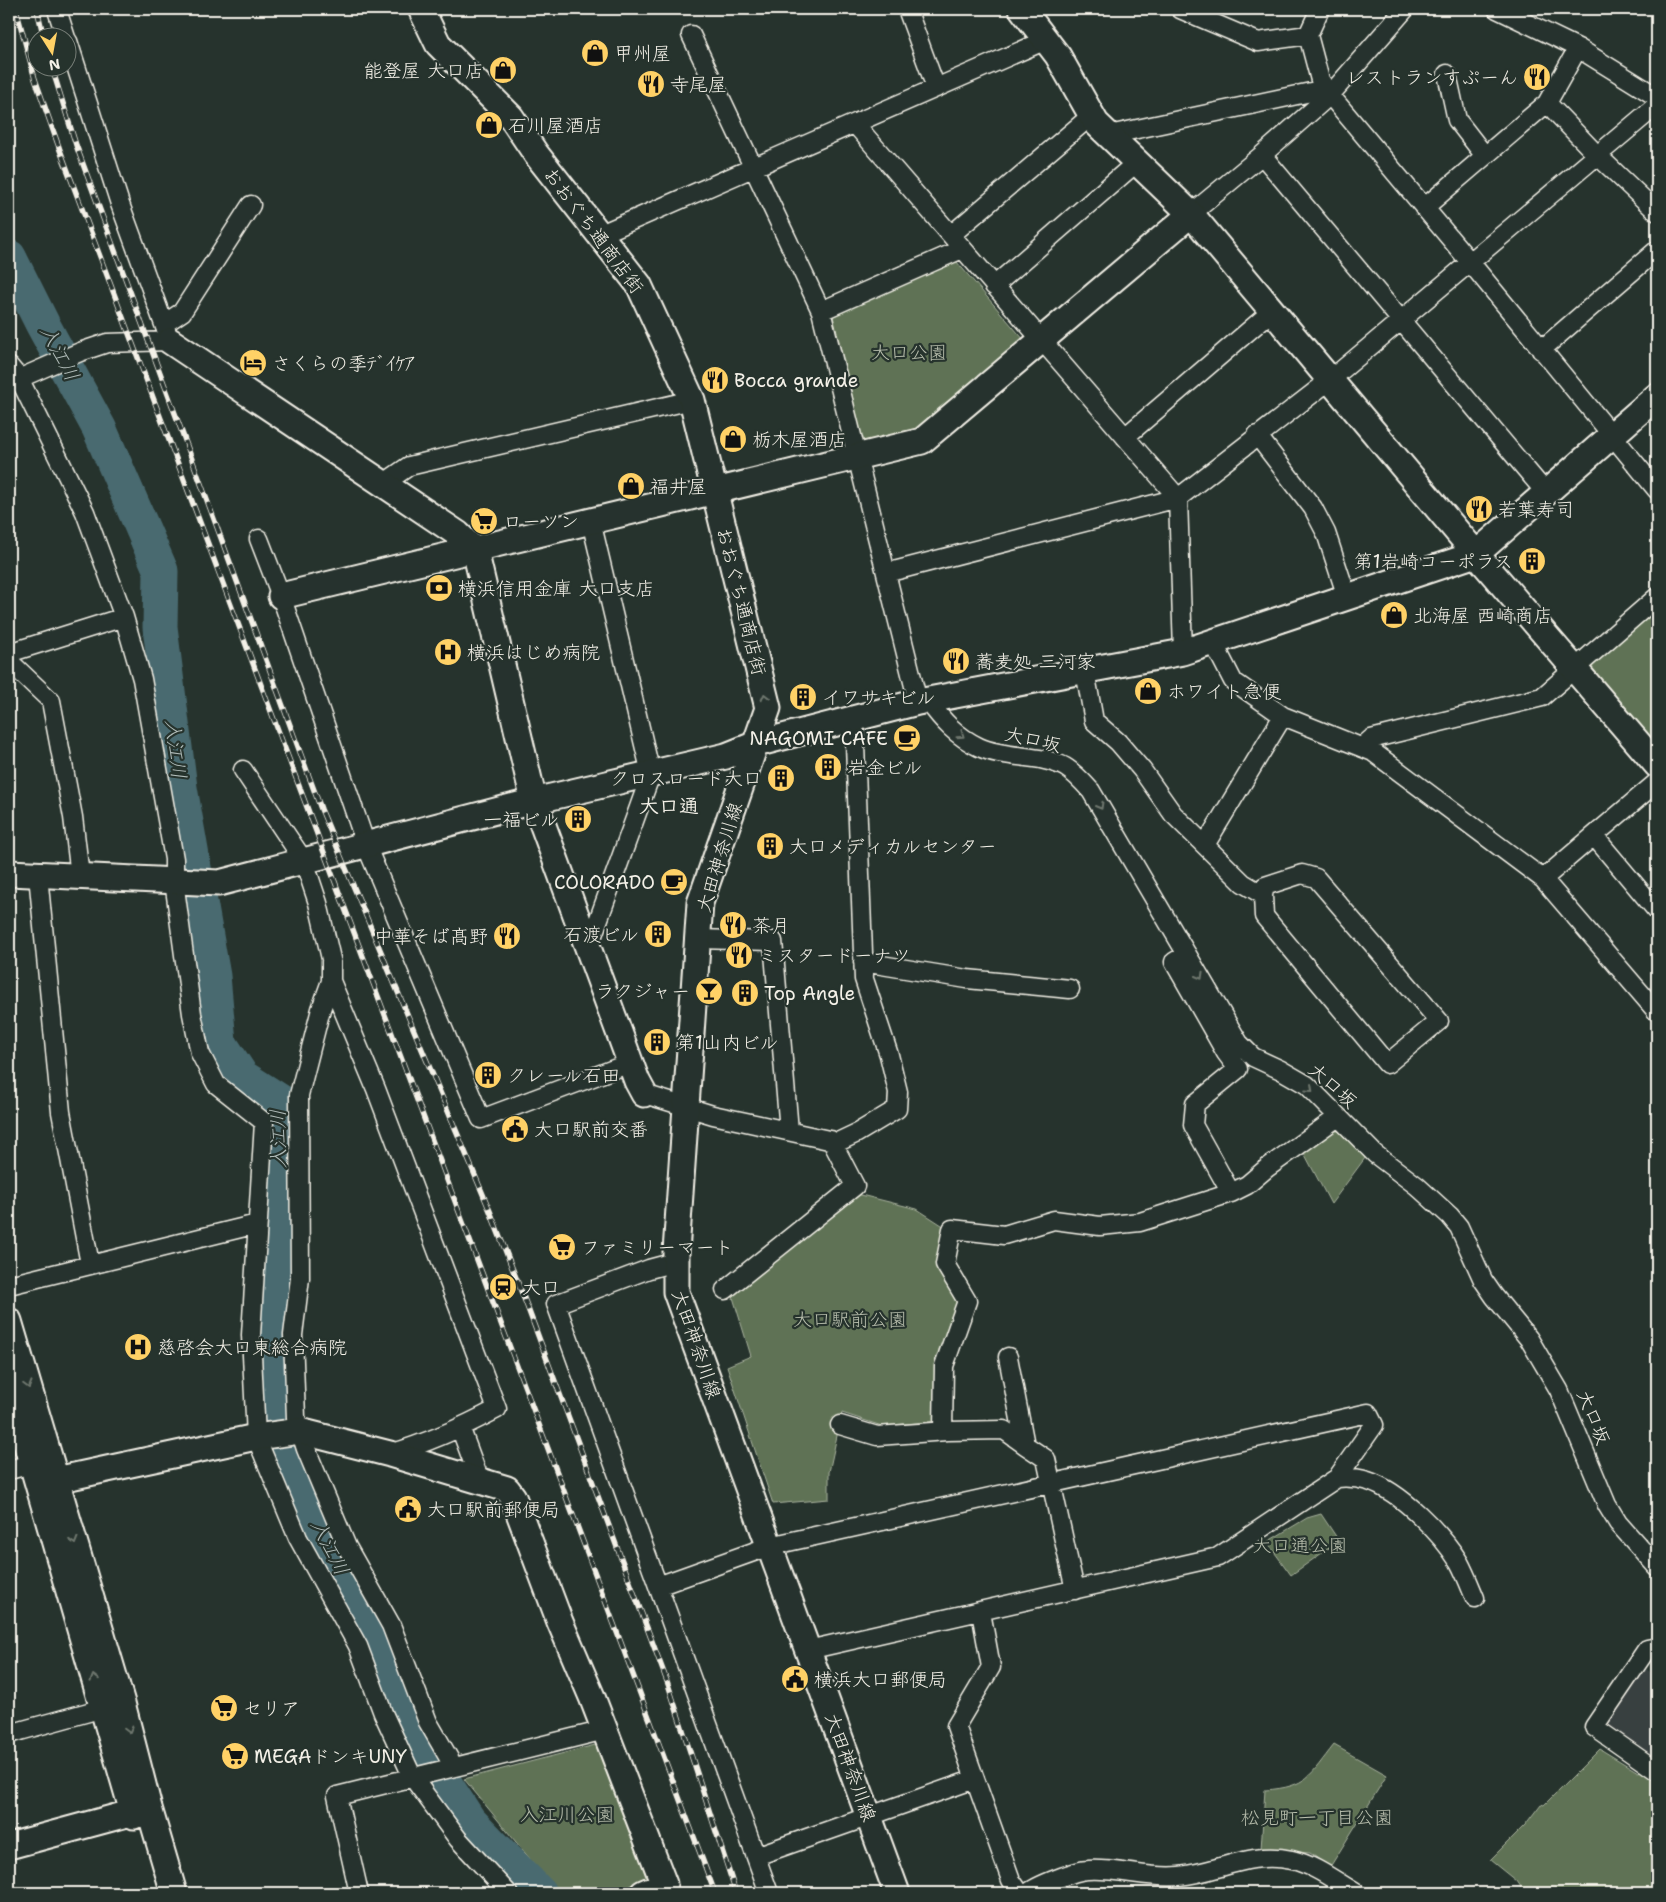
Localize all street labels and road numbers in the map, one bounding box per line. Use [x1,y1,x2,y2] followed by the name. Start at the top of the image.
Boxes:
[538,162,649,299] street label: おおぐち通商店街
[711,524,772,678] street label: おおぐち通商店街
[1002,721,1063,758] street label: 大口坂
[691,799,748,915] street label: 大田神奈川線
[1303,1057,1362,1114] street label: 大口坂
[666,1286,727,1402] street label: 大田神奈川線
[1571,1386,1616,1448] street label: 大口坂
[819,1709,882,1825] street label: 大田神奈川線

